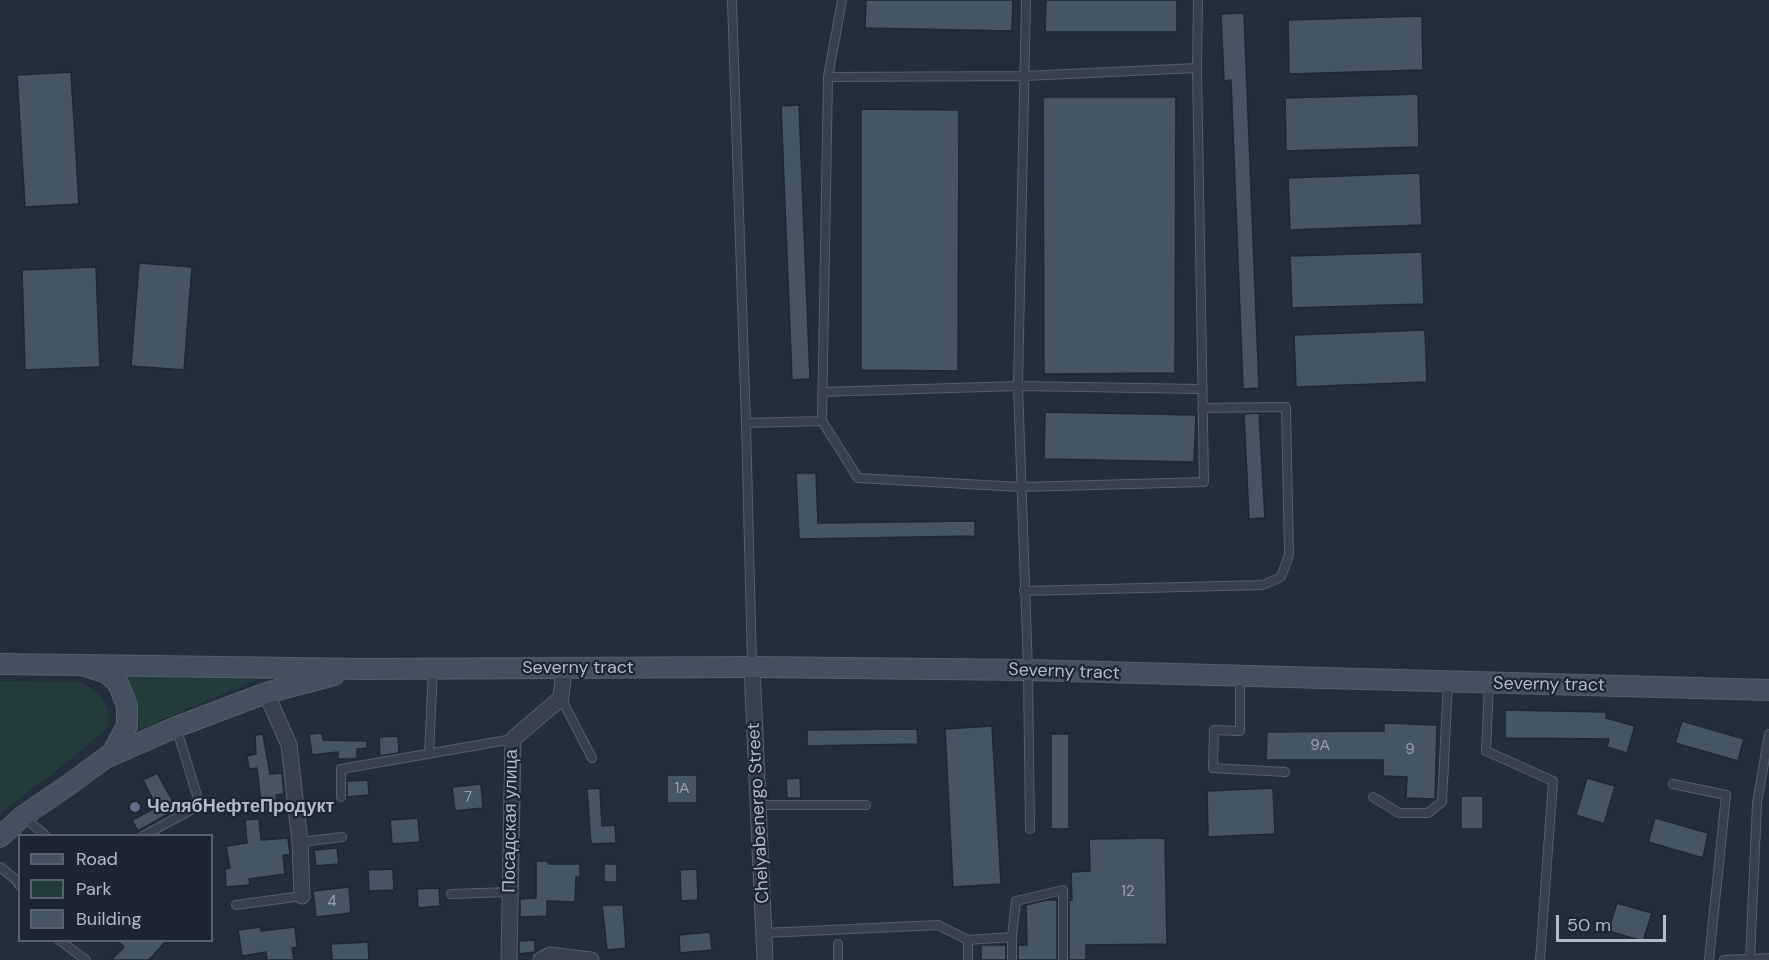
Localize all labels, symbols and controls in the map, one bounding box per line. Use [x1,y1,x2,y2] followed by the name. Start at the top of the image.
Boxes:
[522,657,634,679] street label: Severny tract
[1008,659,1120,685] street label: Severny tract
[1493,673,1605,697] street label: Severny tract
[743,722,775,904] street label: Chelyabenergo Street
[1310,737,1330,755] house number: 9А
[1405,741,1415,759] house number: 9
[499,749,523,893] street label: Посадская улица
[675,780,689,798] house number: 1А
[464,789,472,807] house number: 7
[147,796,334,818] place label: ЧелябНефтеПродукт
[128,800,142,814] marker: ЧелябНефтеПродукт
[18,834,213,942] legend
[76,847,118,871] text: Road
[76,877,112,901] text: Park
[1121,883,1135,901] house number: 12
[327,893,337,911] house number: 4
[1559,903,1668,941] scale bar
[76,907,141,931] text: Building
[1567,913,1611,937] text: 50 m

